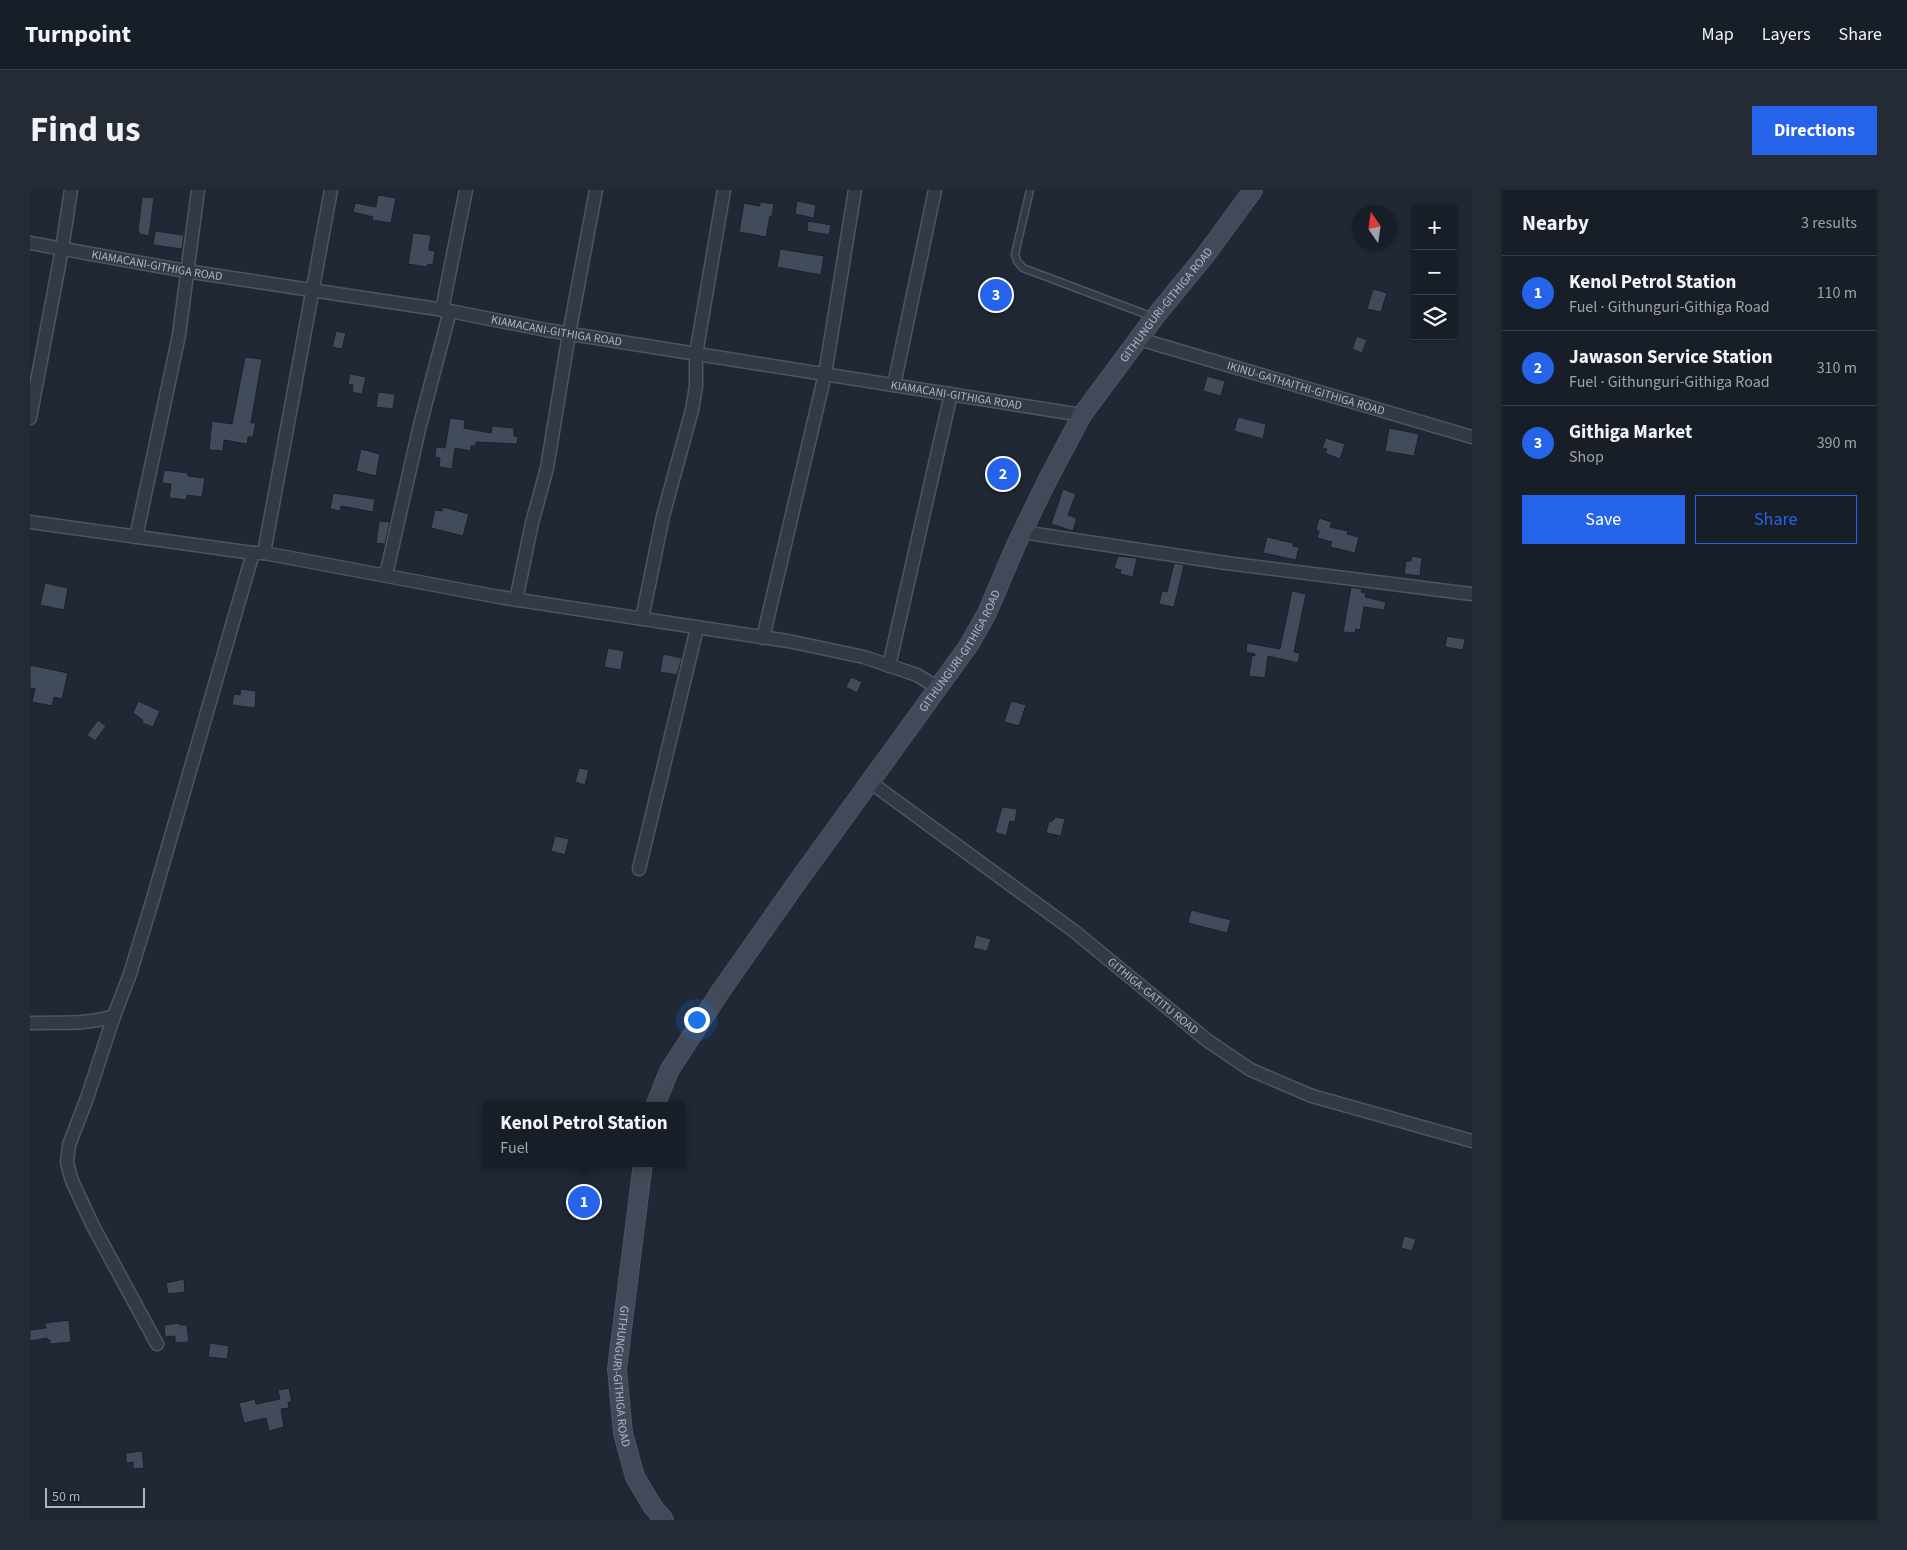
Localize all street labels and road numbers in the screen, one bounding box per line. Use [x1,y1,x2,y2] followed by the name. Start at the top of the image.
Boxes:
[1116,244,1217,366] street label: GITHUNGURI-GITHIGA ROAD
[90,246,224,285] street label: KIAMACANI-GITHIGA ROAD
[490,311,623,351] street label: KIAMACANI-GITHIGA ROAD
[1225,357,1387,420] street label: IKINU-GATHAITHI-GITHIGA ROAD
[890,377,1023,414] street label: KIAMACANI-GITHIGA ROAD
[915,587,1005,716] street label: GITHUNGURI-GITHIGA ROAD
[1103,954,1202,1039] street label: GITHIGA-GATITU ROAD
[608,1305,634,1449] street label: GITHUNGURI-GITHIGA ROAD

